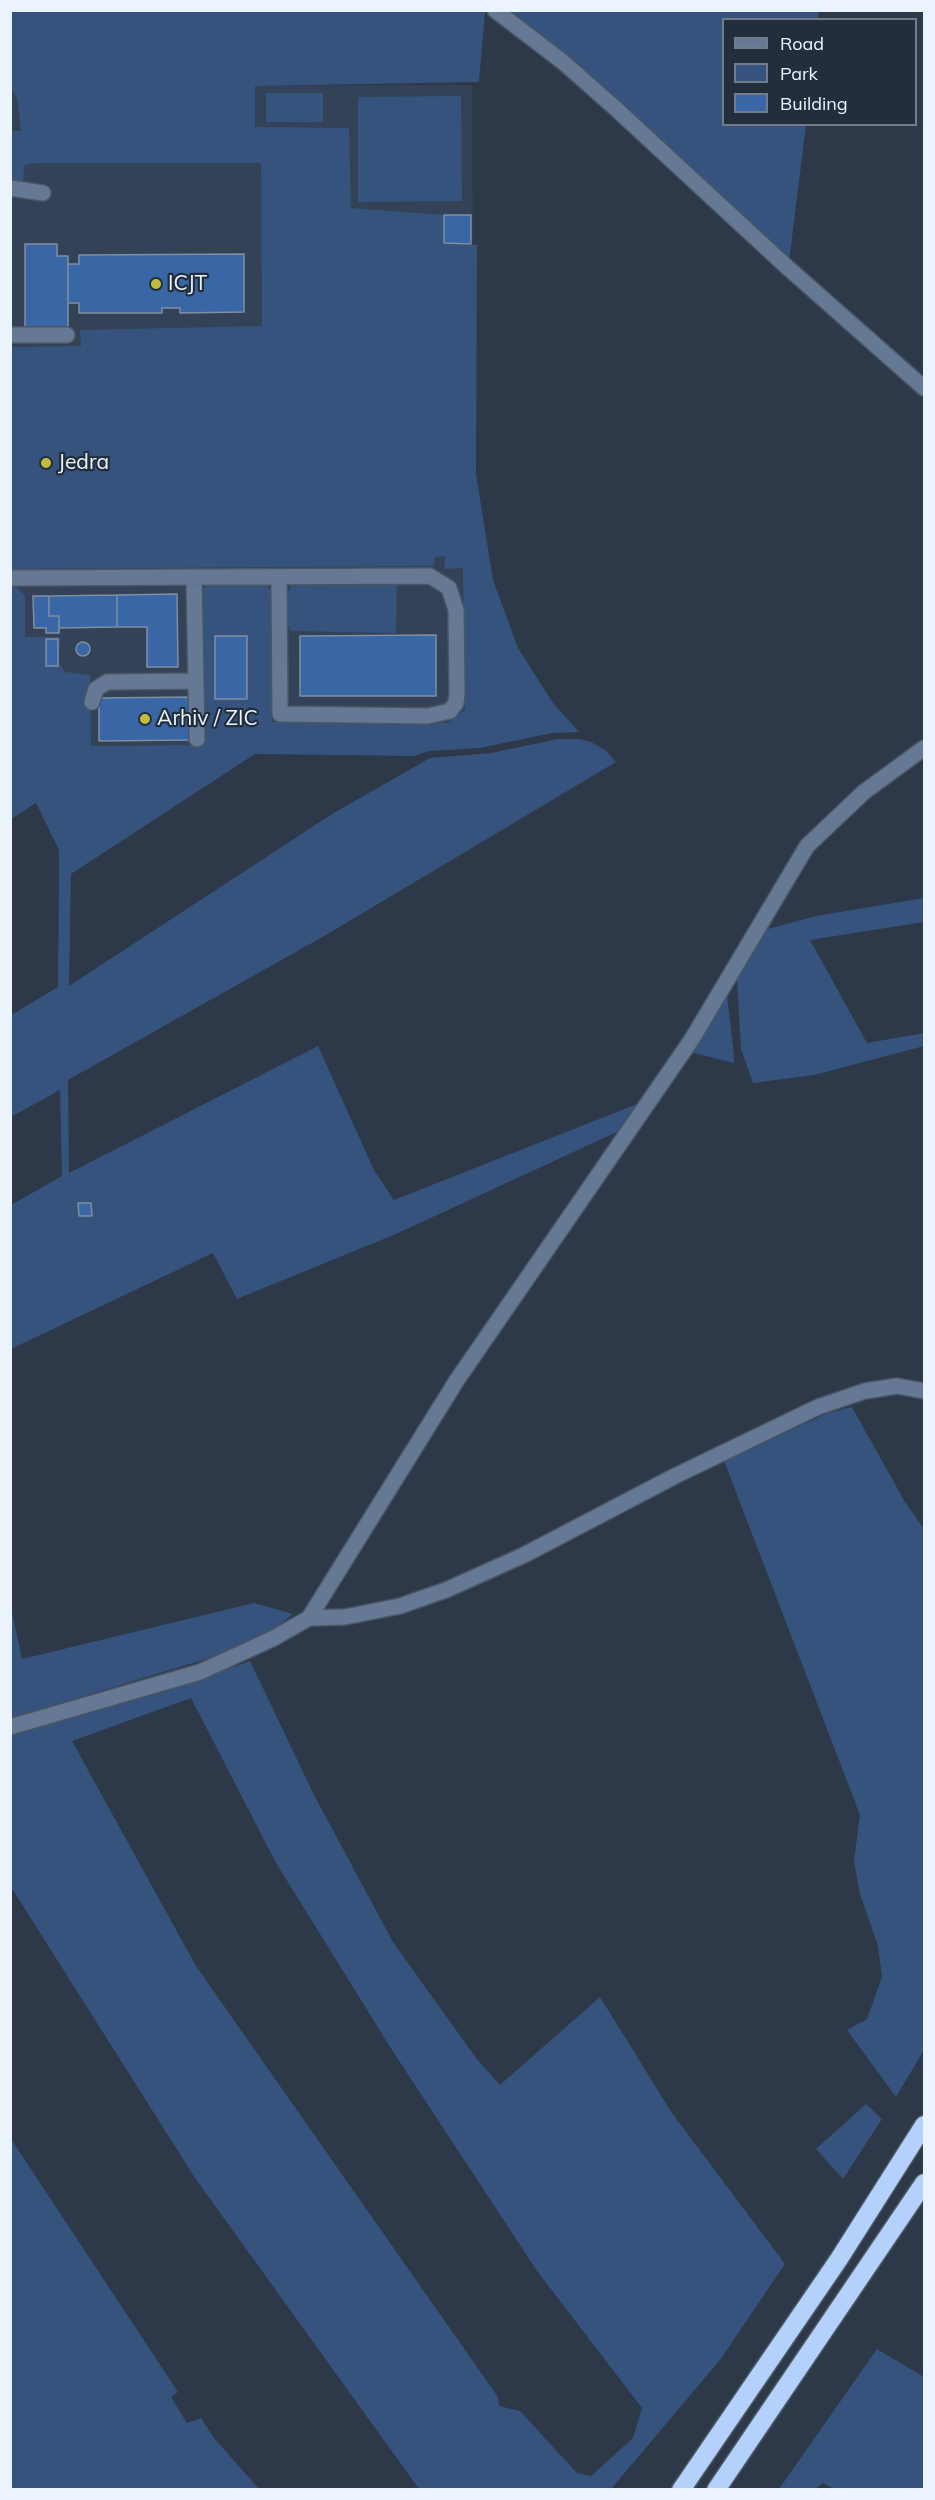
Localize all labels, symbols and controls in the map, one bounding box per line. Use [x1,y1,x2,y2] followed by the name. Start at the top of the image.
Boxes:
[722,18,917,126] legend
[780,32,824,55] text: Road
[780,62,818,85] text: Park
[780,92,848,115] text: Building
[168,271,207,297] place label: ICJT
[149,277,163,291] marker: ICJT
[58,450,109,476] place label: Jedra
[39,456,53,470] marker: Jedra
[157,706,258,732] place label: Arhiv / ZIC
[138,712,152,726] marker: Arhiv / ZIC

